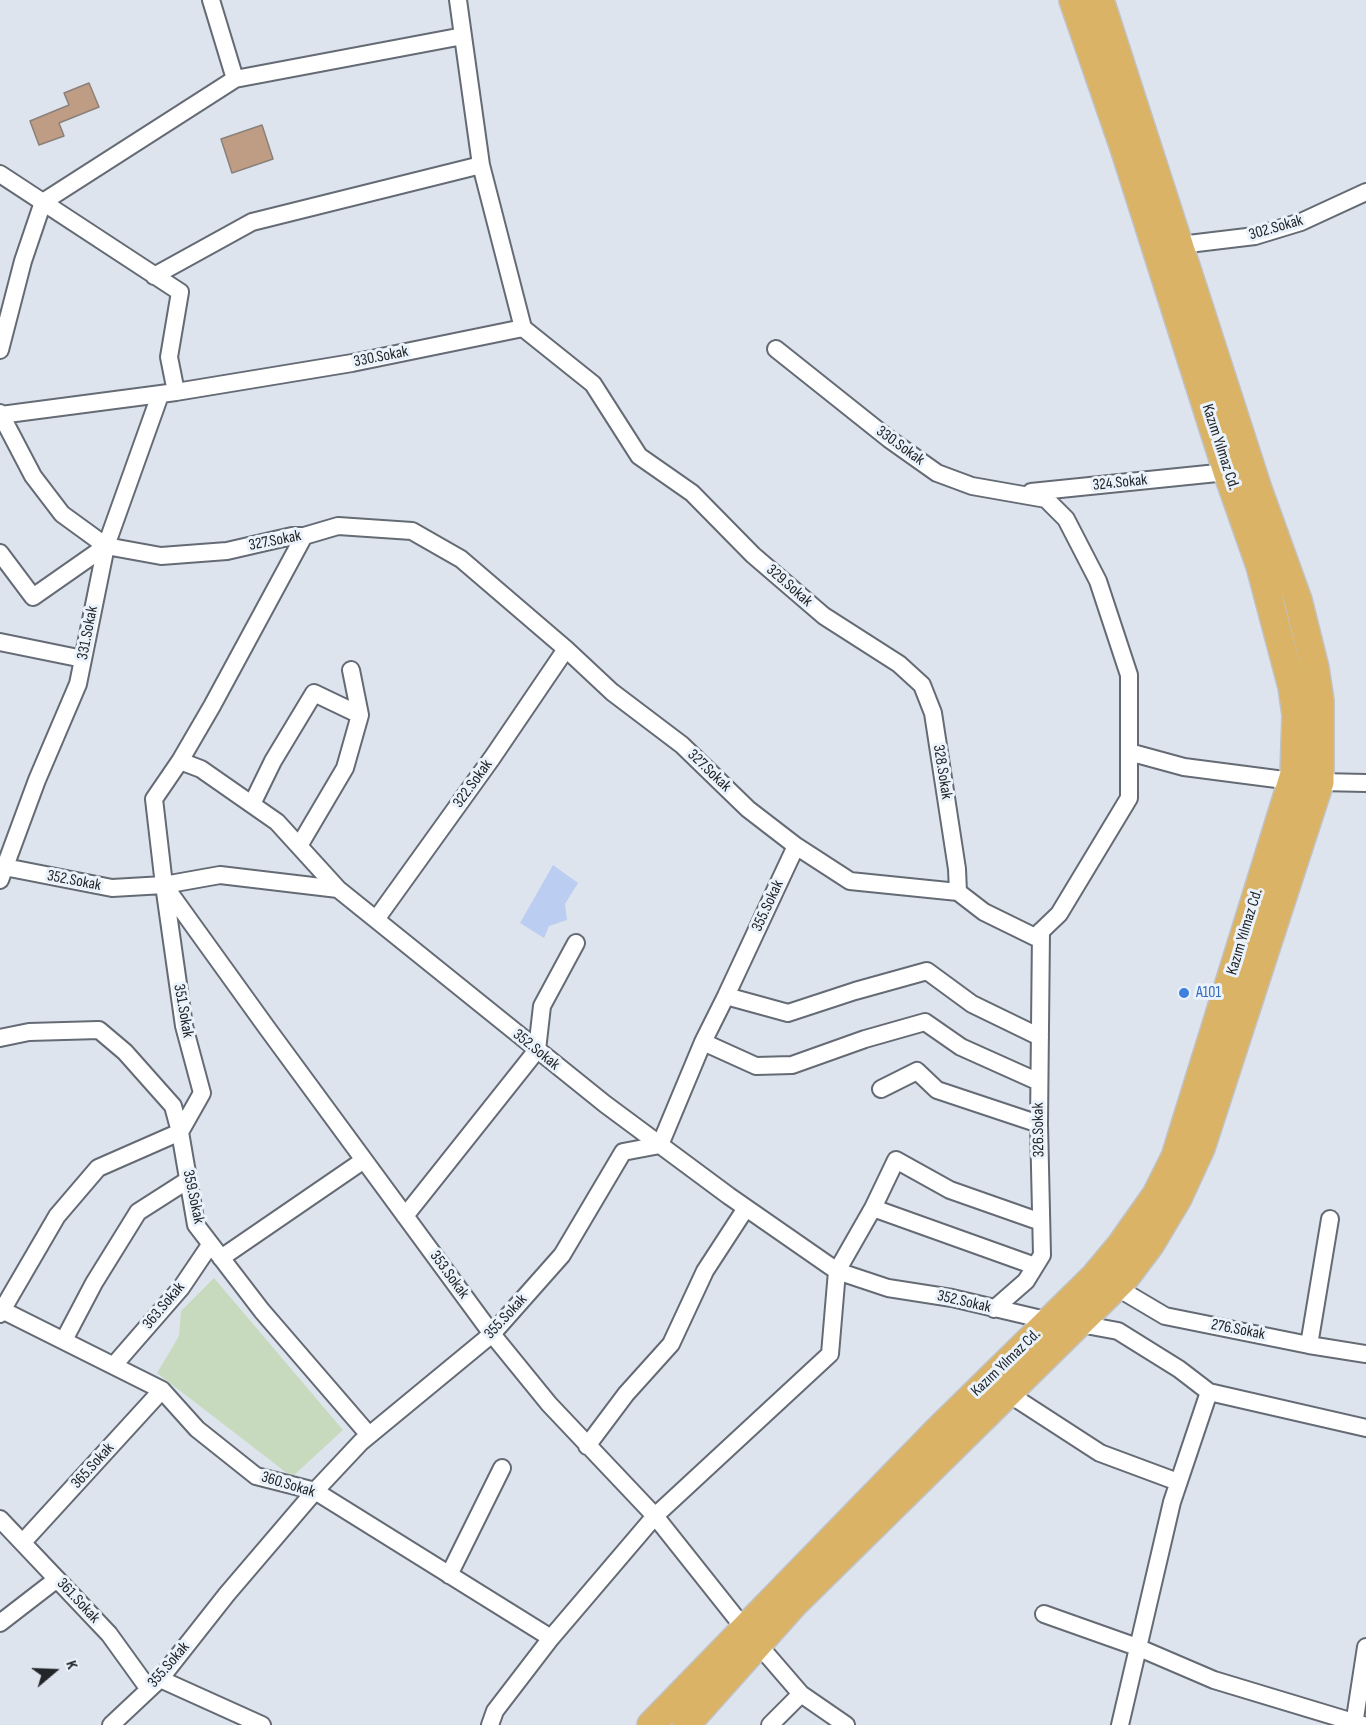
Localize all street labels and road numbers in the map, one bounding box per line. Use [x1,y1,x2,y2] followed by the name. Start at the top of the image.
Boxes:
[1247,211,1305,245] street label: 302.Sokak
[352,342,410,372] street label: 330.Sokak
[1197,402,1243,492] street label: Kazım Yılmaz Cd.
[872,422,928,470] street label: 330.Sokak
[1092,471,1148,495] street label: 324.Sokak
[247,527,303,555] street label: 327.Sokak
[762,561,816,611] street label: 329.Sokak
[73,604,103,662] street label: 331.Sokak
[928,743,956,801] street label: 328.Sokak
[683,746,735,796] street label: 327.Sokak
[449,756,497,812] street label: 322.Sokak
[45,866,103,896] street label: 352.Sokak
[748,877,788,935] street label: 355.Sokak
[1223,887,1267,977] street label: Kazım Yılmaz Cd.
[169,983,197,1039] street label: 351.Sokak
[509,1025,563,1075] street label: 352.Sokak
[1029,1102,1049,1158] street label: 326.Sokak
[178,1168,208,1226] street label: 359.Sokak
[425,1247,473,1303] street label: 353.Sokak
[139,1279,189,1333] street label: 363.Sokak
[935,1287,993,1317] street label: 352.Sokak
[480,1291,532,1343] street label: 355.Sokak
[1209,1315,1267,1345] street label: 276.Sokak
[967,1325,1045,1401] street label: Kazım Yılmaz Cd.
[67,1439,119,1493] street label: 365.Sokak
[259,1468,317,1502] street label: 360.Sokak
[52,1574,104,1628] street label: 361.Sokak
[144,1638,194,1692] street label: 355.Sokak

